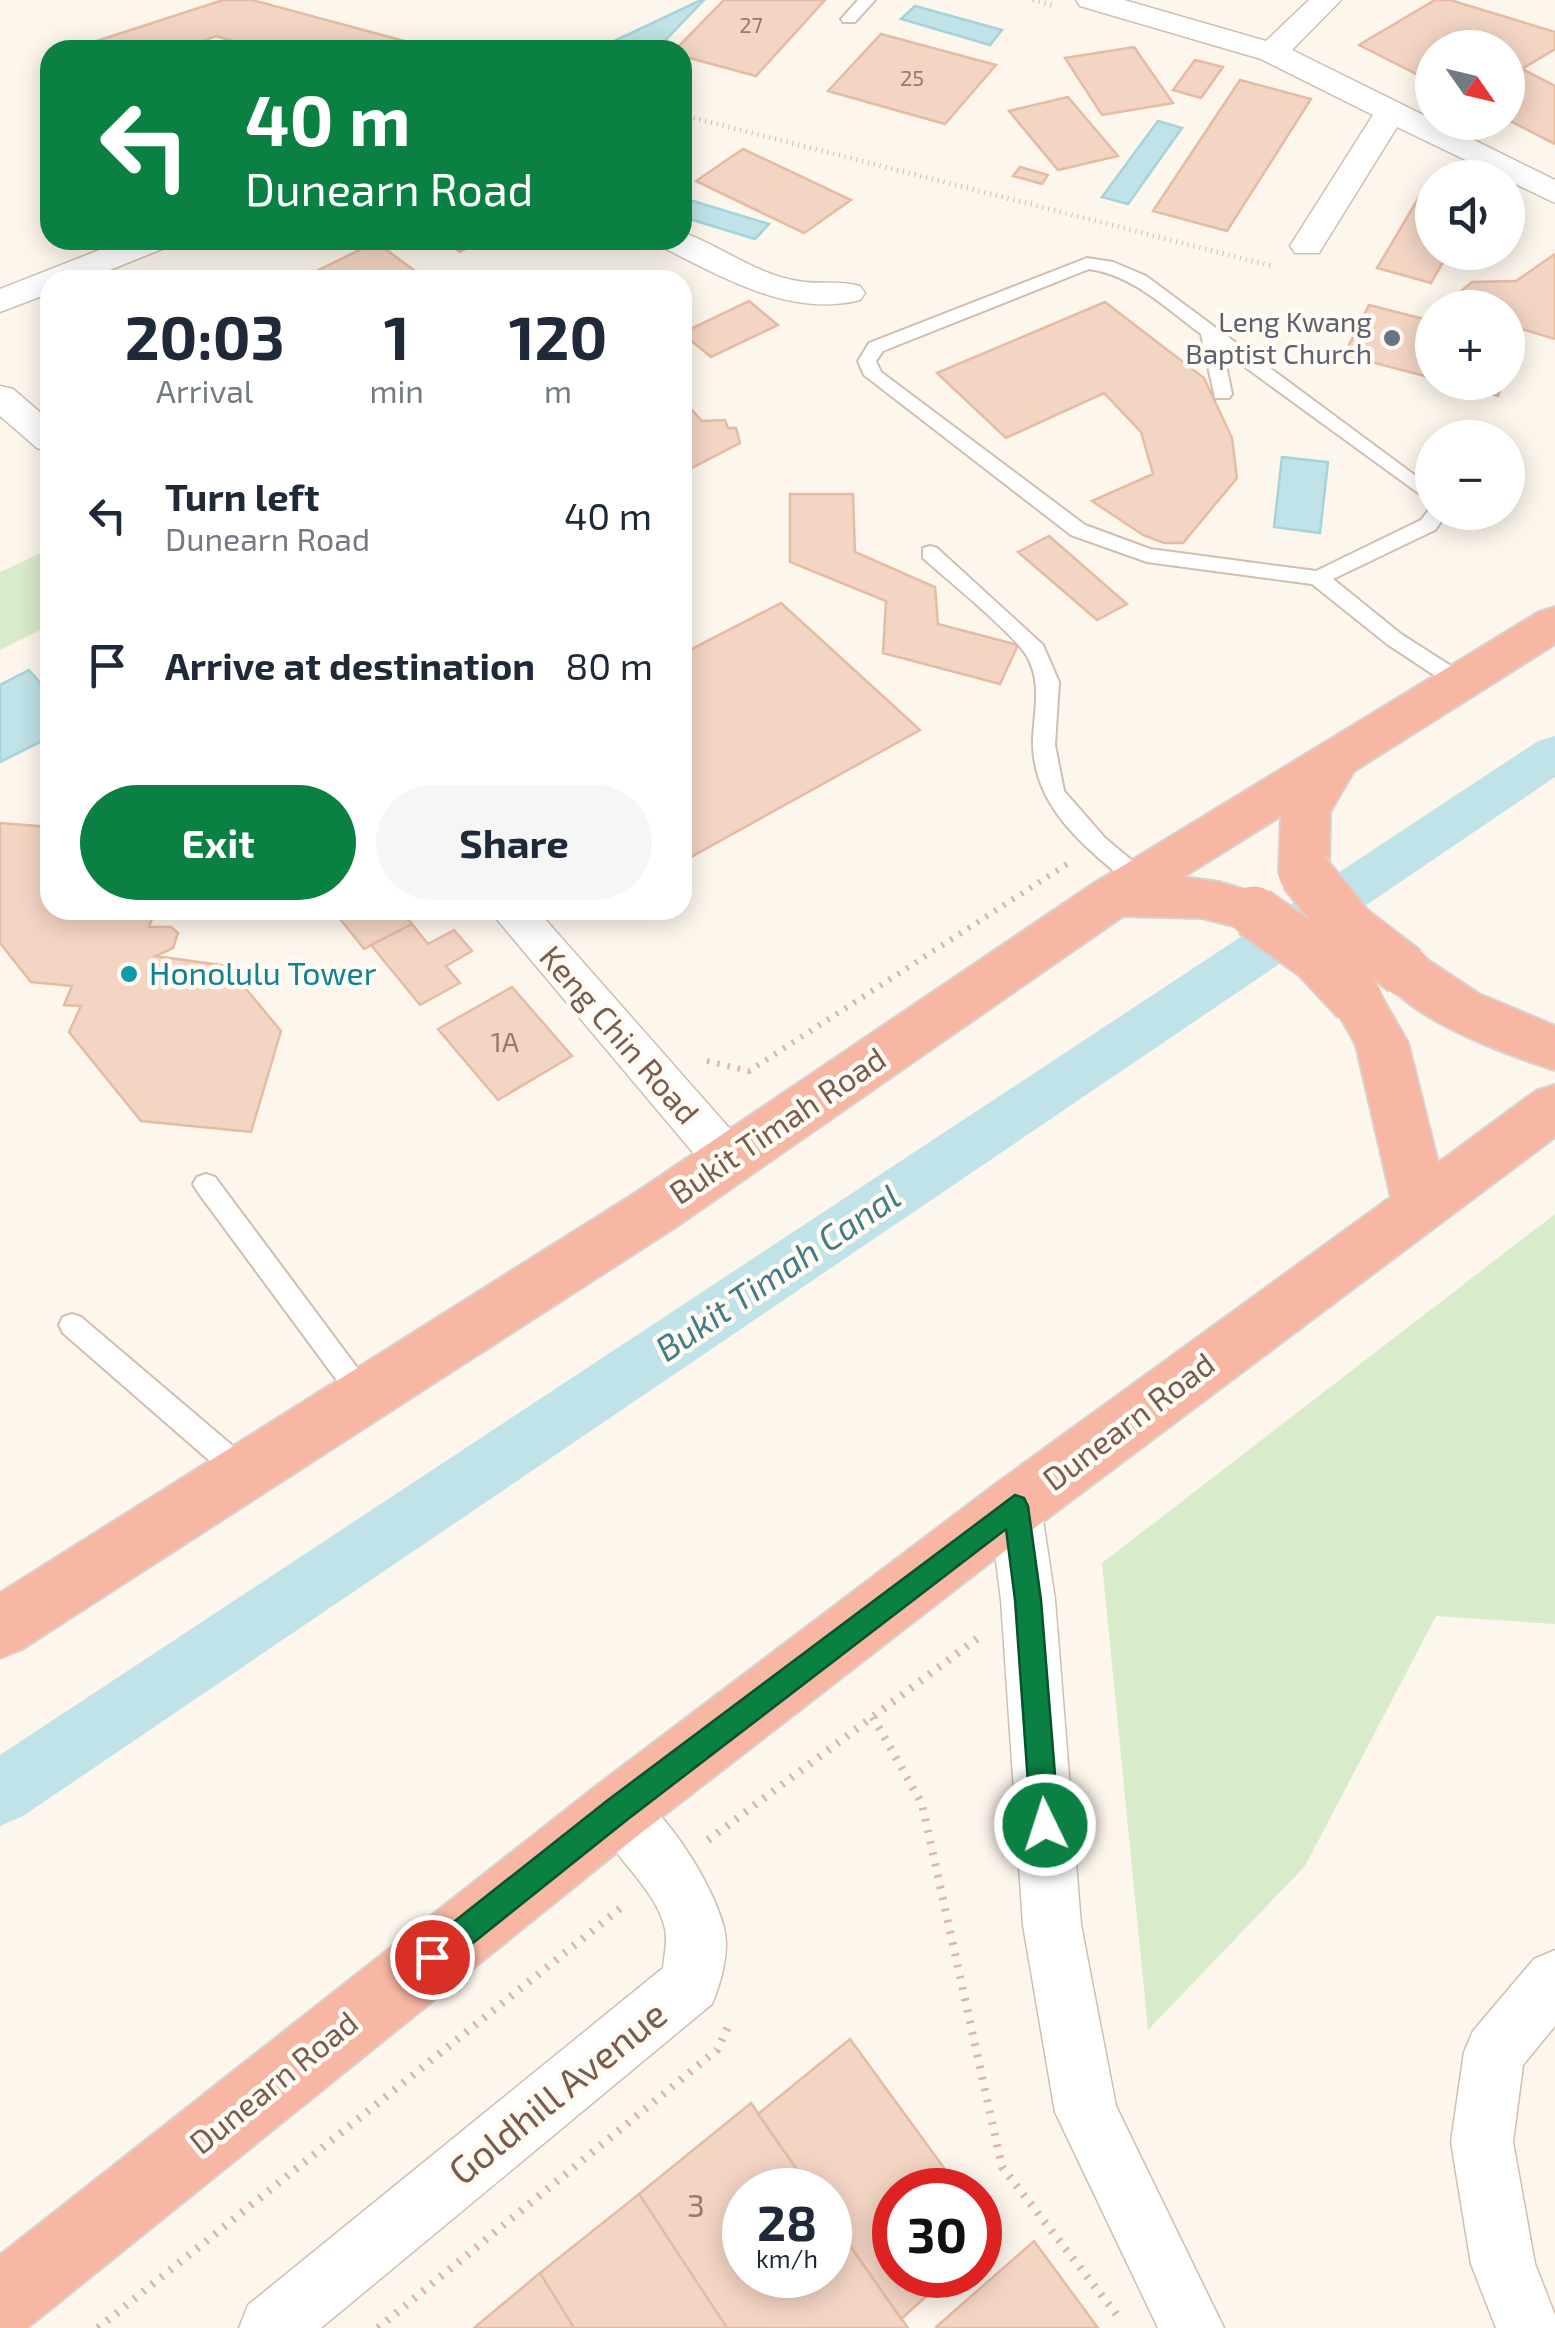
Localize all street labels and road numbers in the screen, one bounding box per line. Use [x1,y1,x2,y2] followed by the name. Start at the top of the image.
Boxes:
[533,937,708,1130] street label: Keng Chin Road
[662,1038,892,1211] street label: Bukit Timah Road
[1034,1344,1221,1497] street label: Dunearn Road
[439,1990,675,2193] street label: Goldhill Avenue
[181,2002,364,2161] street label: Dunearn Road

